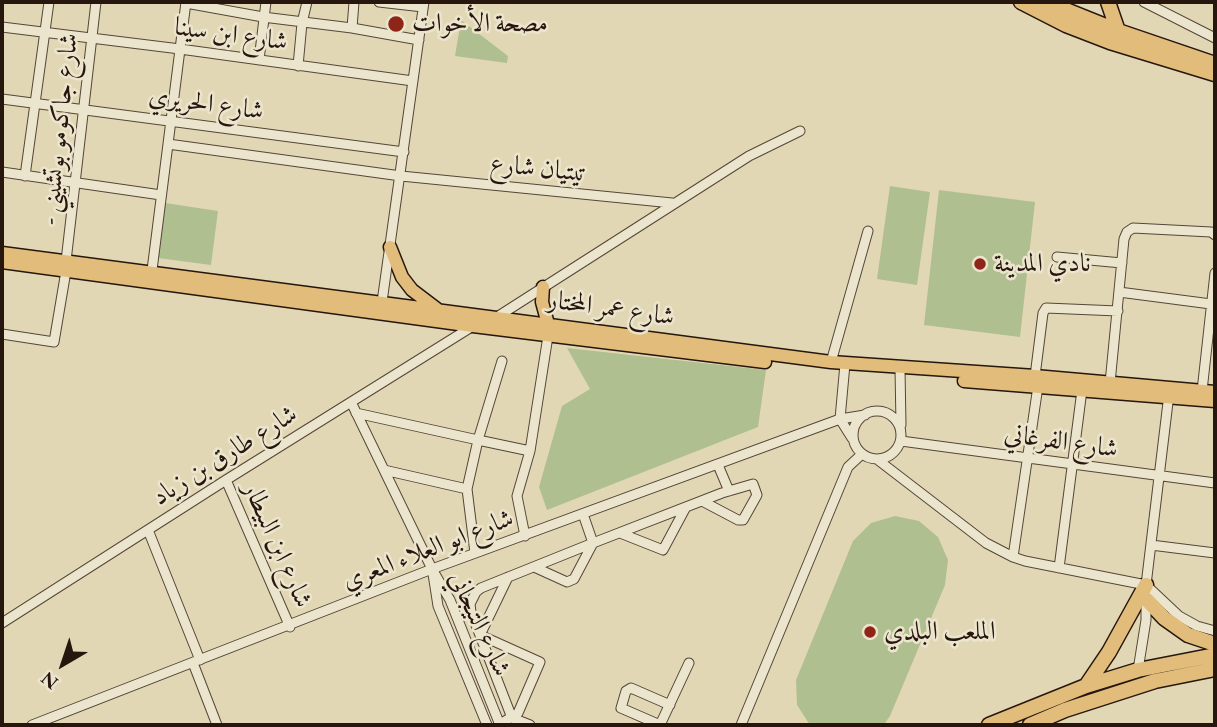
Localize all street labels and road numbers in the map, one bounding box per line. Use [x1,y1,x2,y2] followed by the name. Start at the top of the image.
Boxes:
[172,12,290,58] street label: شارع ابن سينا
[34,32,86,226] street label: - شارع جاكومو بوتشيني
[147,81,265,127] street label: شارع الحريري
[488,148,588,190] street label: تيتيان شارع
[546,285,676,333] street label: شارع عمر المختار
[147,399,303,513] street label: شارع طارق بن زياد
[1002,419,1120,465] street label: شارع الفرغاني
[235,477,319,613] street label: شارع ابن البيطار
[338,503,518,597] street label: شارع ابو العلاء المعري
[441,567,517,681] street label: شارع التيجاني

